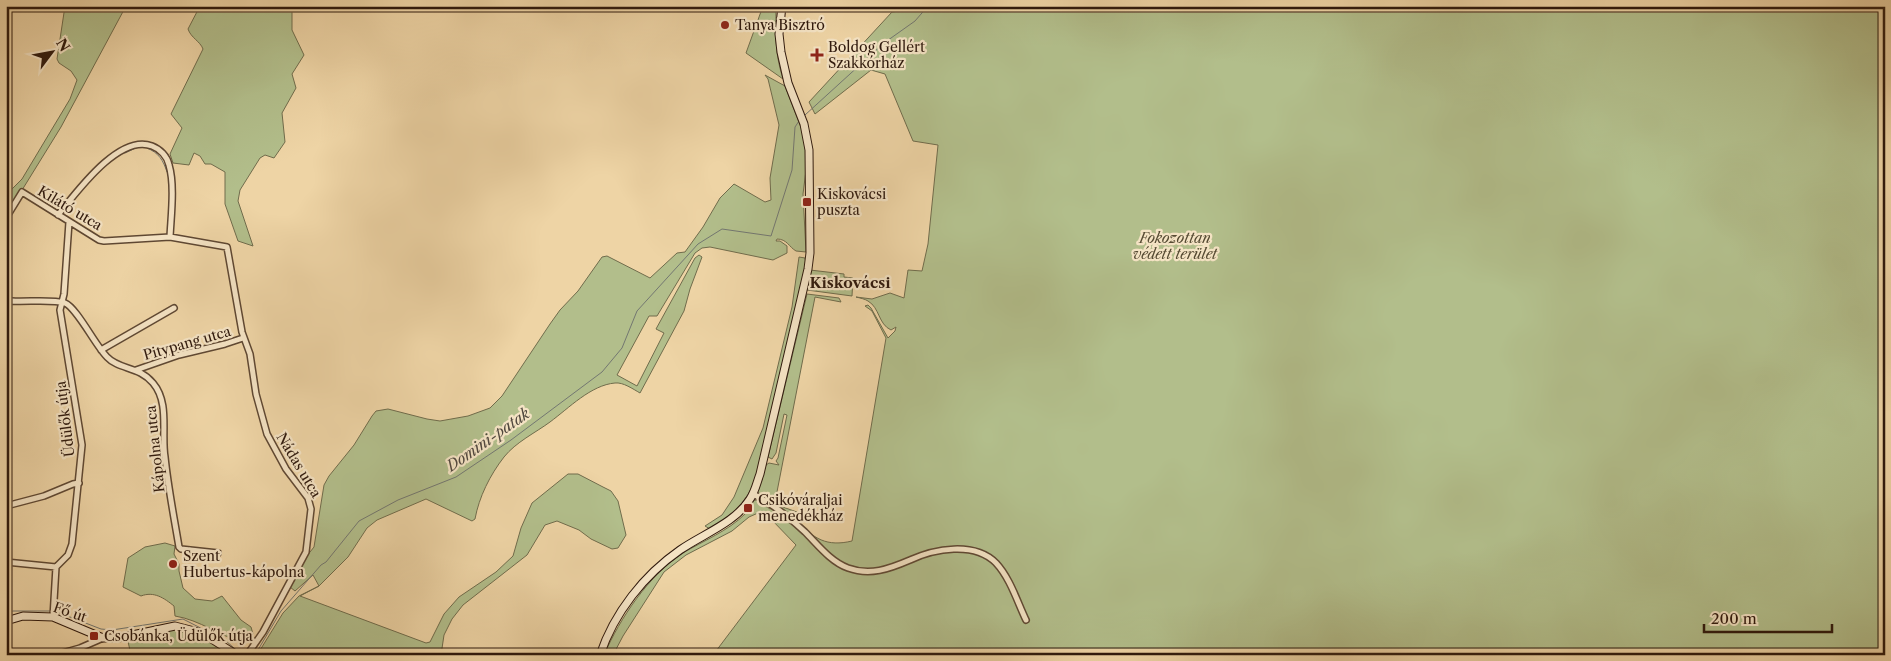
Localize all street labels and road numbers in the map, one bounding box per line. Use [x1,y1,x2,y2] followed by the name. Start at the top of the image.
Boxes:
[34,182,106,235] street label: Kilátó utca
[141,322,234,364] street label: Pitypang utca
[51,379,79,458] street label: Üdülők útja
[141,404,169,494] street label: Kápolna utca
[273,429,326,501] street label: Nádas utca
[51,598,89,626] street label: Fő út

